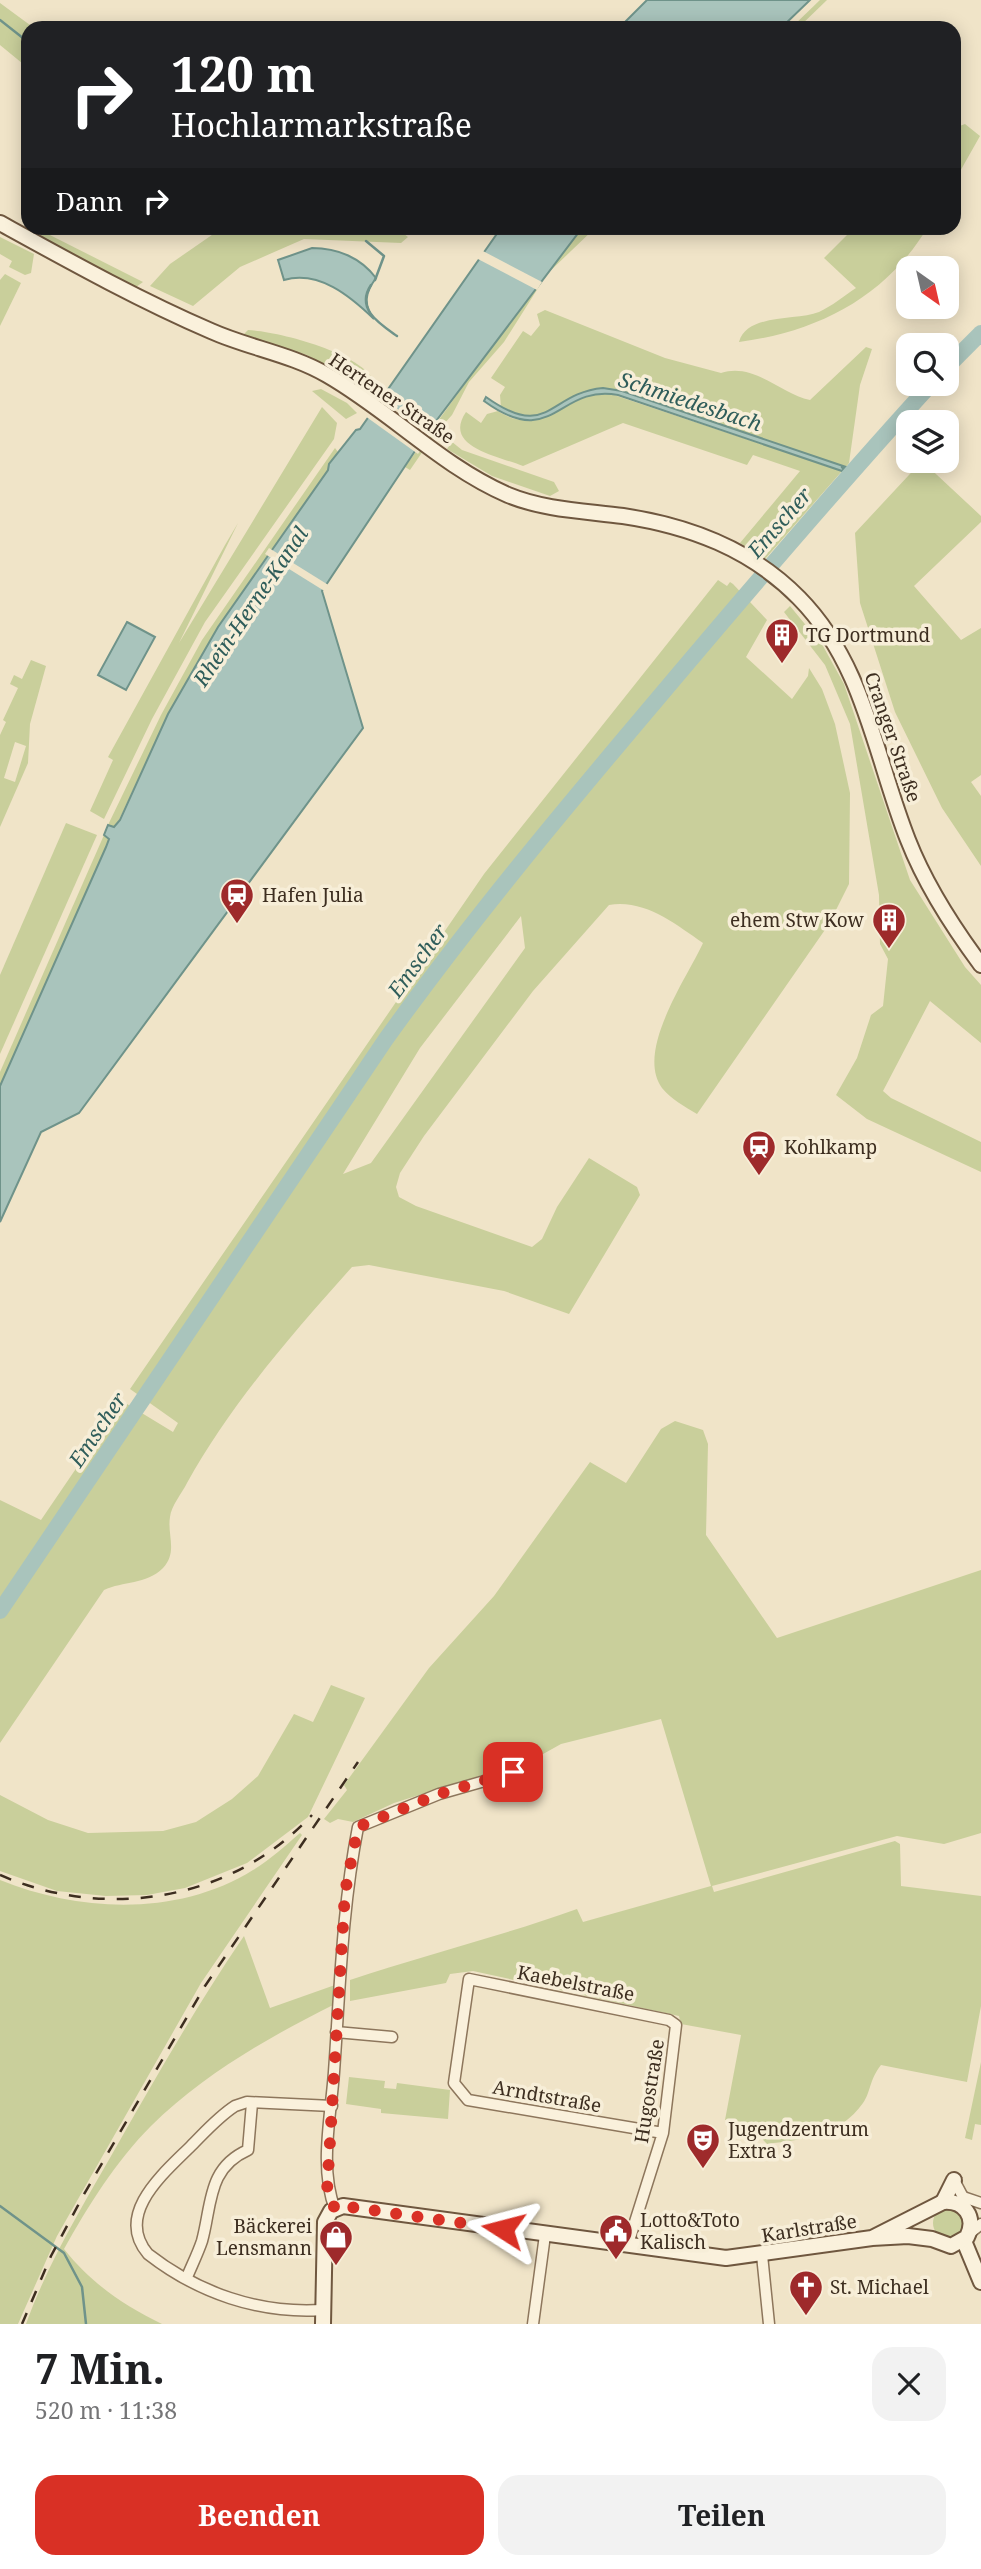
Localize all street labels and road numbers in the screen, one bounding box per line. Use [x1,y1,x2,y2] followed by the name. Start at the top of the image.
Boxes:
[324,346,460,450] street label: Hertener Straße
[859,668,927,806] street label: Cranger Straße
[515,1959,637,2007] street label: Kaebelstraße
[628,2037,670,2145] street label: Hugostraße
[491,2074,603,2118] street label: Arndtstraße
[760,2208,858,2248] street label: Karlstraße

